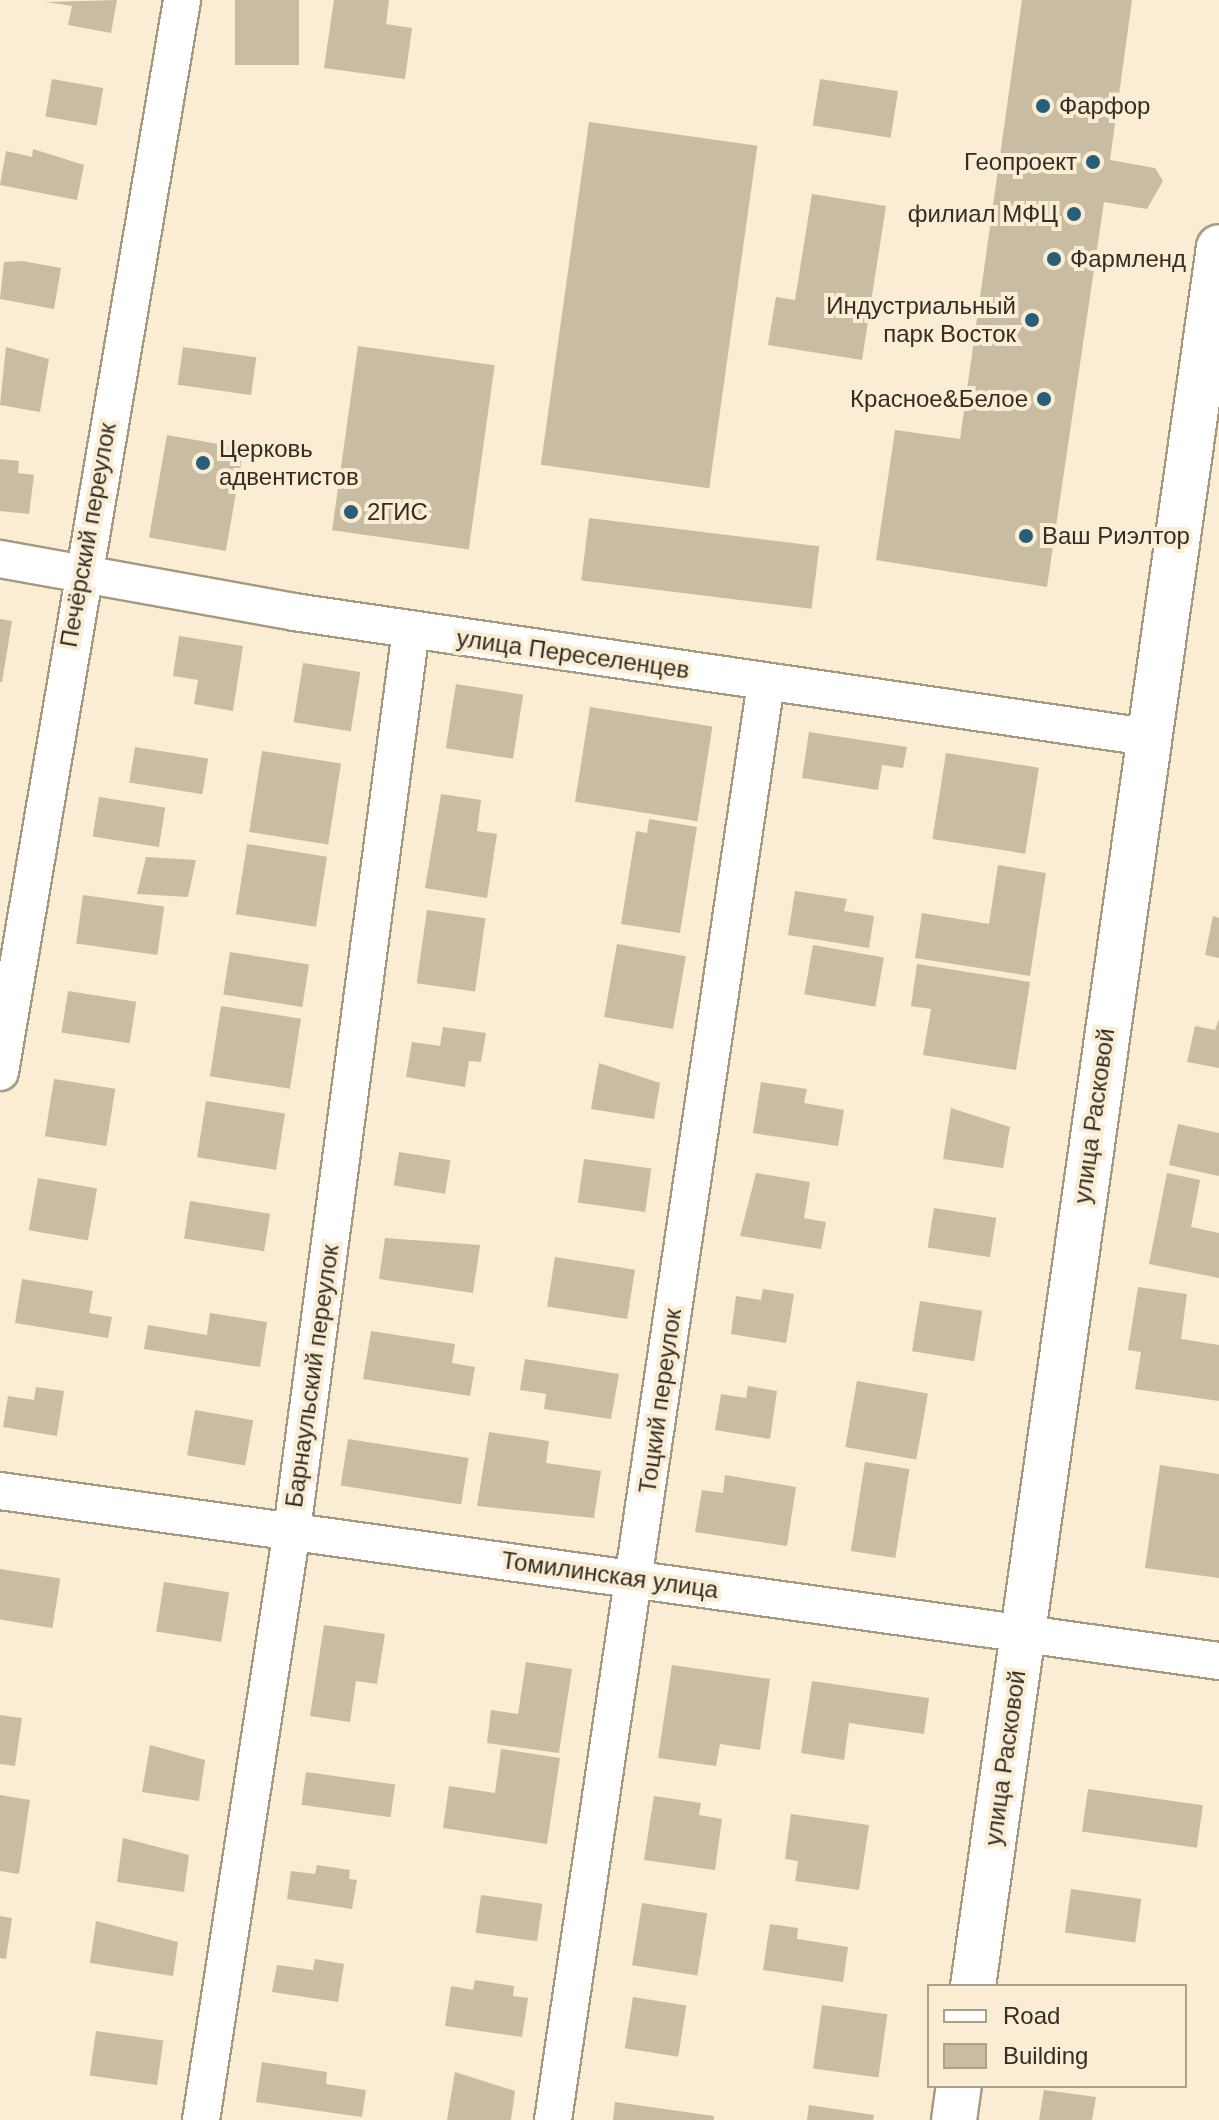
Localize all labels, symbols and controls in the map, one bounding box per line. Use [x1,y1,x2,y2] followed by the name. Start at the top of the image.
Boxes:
[1059,92,1150,120] place label: Фарфор
[1034,97,1052,115] marker: Фарфор
[964,148,1077,176] place label: Геопроект
[1084,153,1102,171] marker: Геопроект
[908,200,1058,228] place label: филиал МФЦ
[1065,205,1083,223] marker: филиал МФЦ
[1070,245,1186,273] place label: Фармленд
[1045,250,1063,268] marker: Фармленд
[826,292,1016,348] place label: Индустриальный парк Восток
[1023,311,1041,329] marker: Индустриальный парк Восток
[850,385,1028,413] place label: Красное&Белое
[1035,390,1053,408] marker: Красное&Белое
[54,421,122,649] street label: Печёрский переулок
[219,435,359,491] place label: Церковь адвентистов
[194,454,212,472] marker: Церковь адвентистов
[367,498,428,526] place label: 2ГИС
[342,503,360,521] marker: 2ГИС
[1042,522,1190,550] place label: Ваш Риэлтор
[1017,527,1035,545] marker: Ваш Риэлтор
[455,623,691,685] street label: улица Переселенцев
[1067,1027,1121,1205] street label: улица Расковой
[279,1243,345,1509] street label: Барнаульский переулок
[633,1307,687,1495] street label: Тоцкий переулок
[500,1546,720,1604] street label: Томилинская улица
[978,1669,1032,1847] street label: улица Расковой
[927,1984,1187,2088] legend
[1003,2002,1060,2029] text: Road
[1003,2042,1088,2069] text: Building

